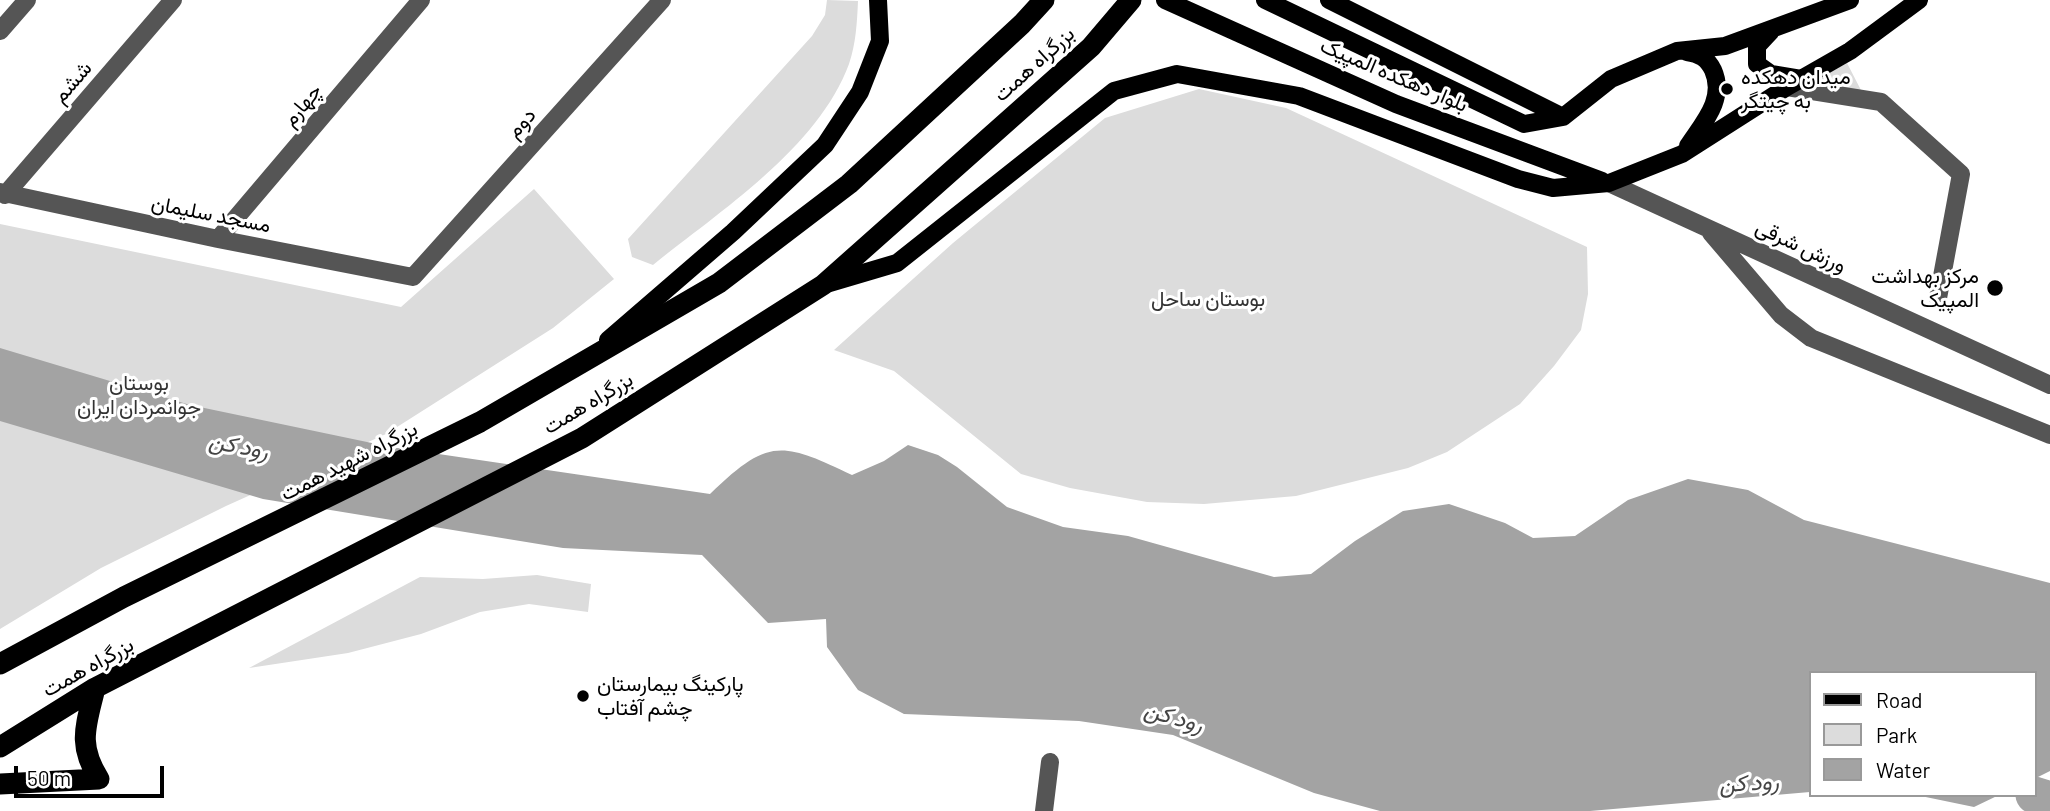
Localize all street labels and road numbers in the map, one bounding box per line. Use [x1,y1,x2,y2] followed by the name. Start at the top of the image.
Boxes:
[988,21,1080,107] street label: بزرگراه همت
[1317,33,1471,117] street label: بلوار دهکده المپیک
[47,56,97,108] street label: ششم
[277,78,327,132] street label: چهارم
[501,103,541,143] street label: دوم
[149,190,273,238] street label: مسجد سلیمان
[1752,214,1850,278] street label: ورزش شرقی
[539,366,637,440] street label: بزرگراه همت
[276,416,422,506] street label: بزرگراه شهید همت
[38,632,138,702] street label: بزرگراه همت

